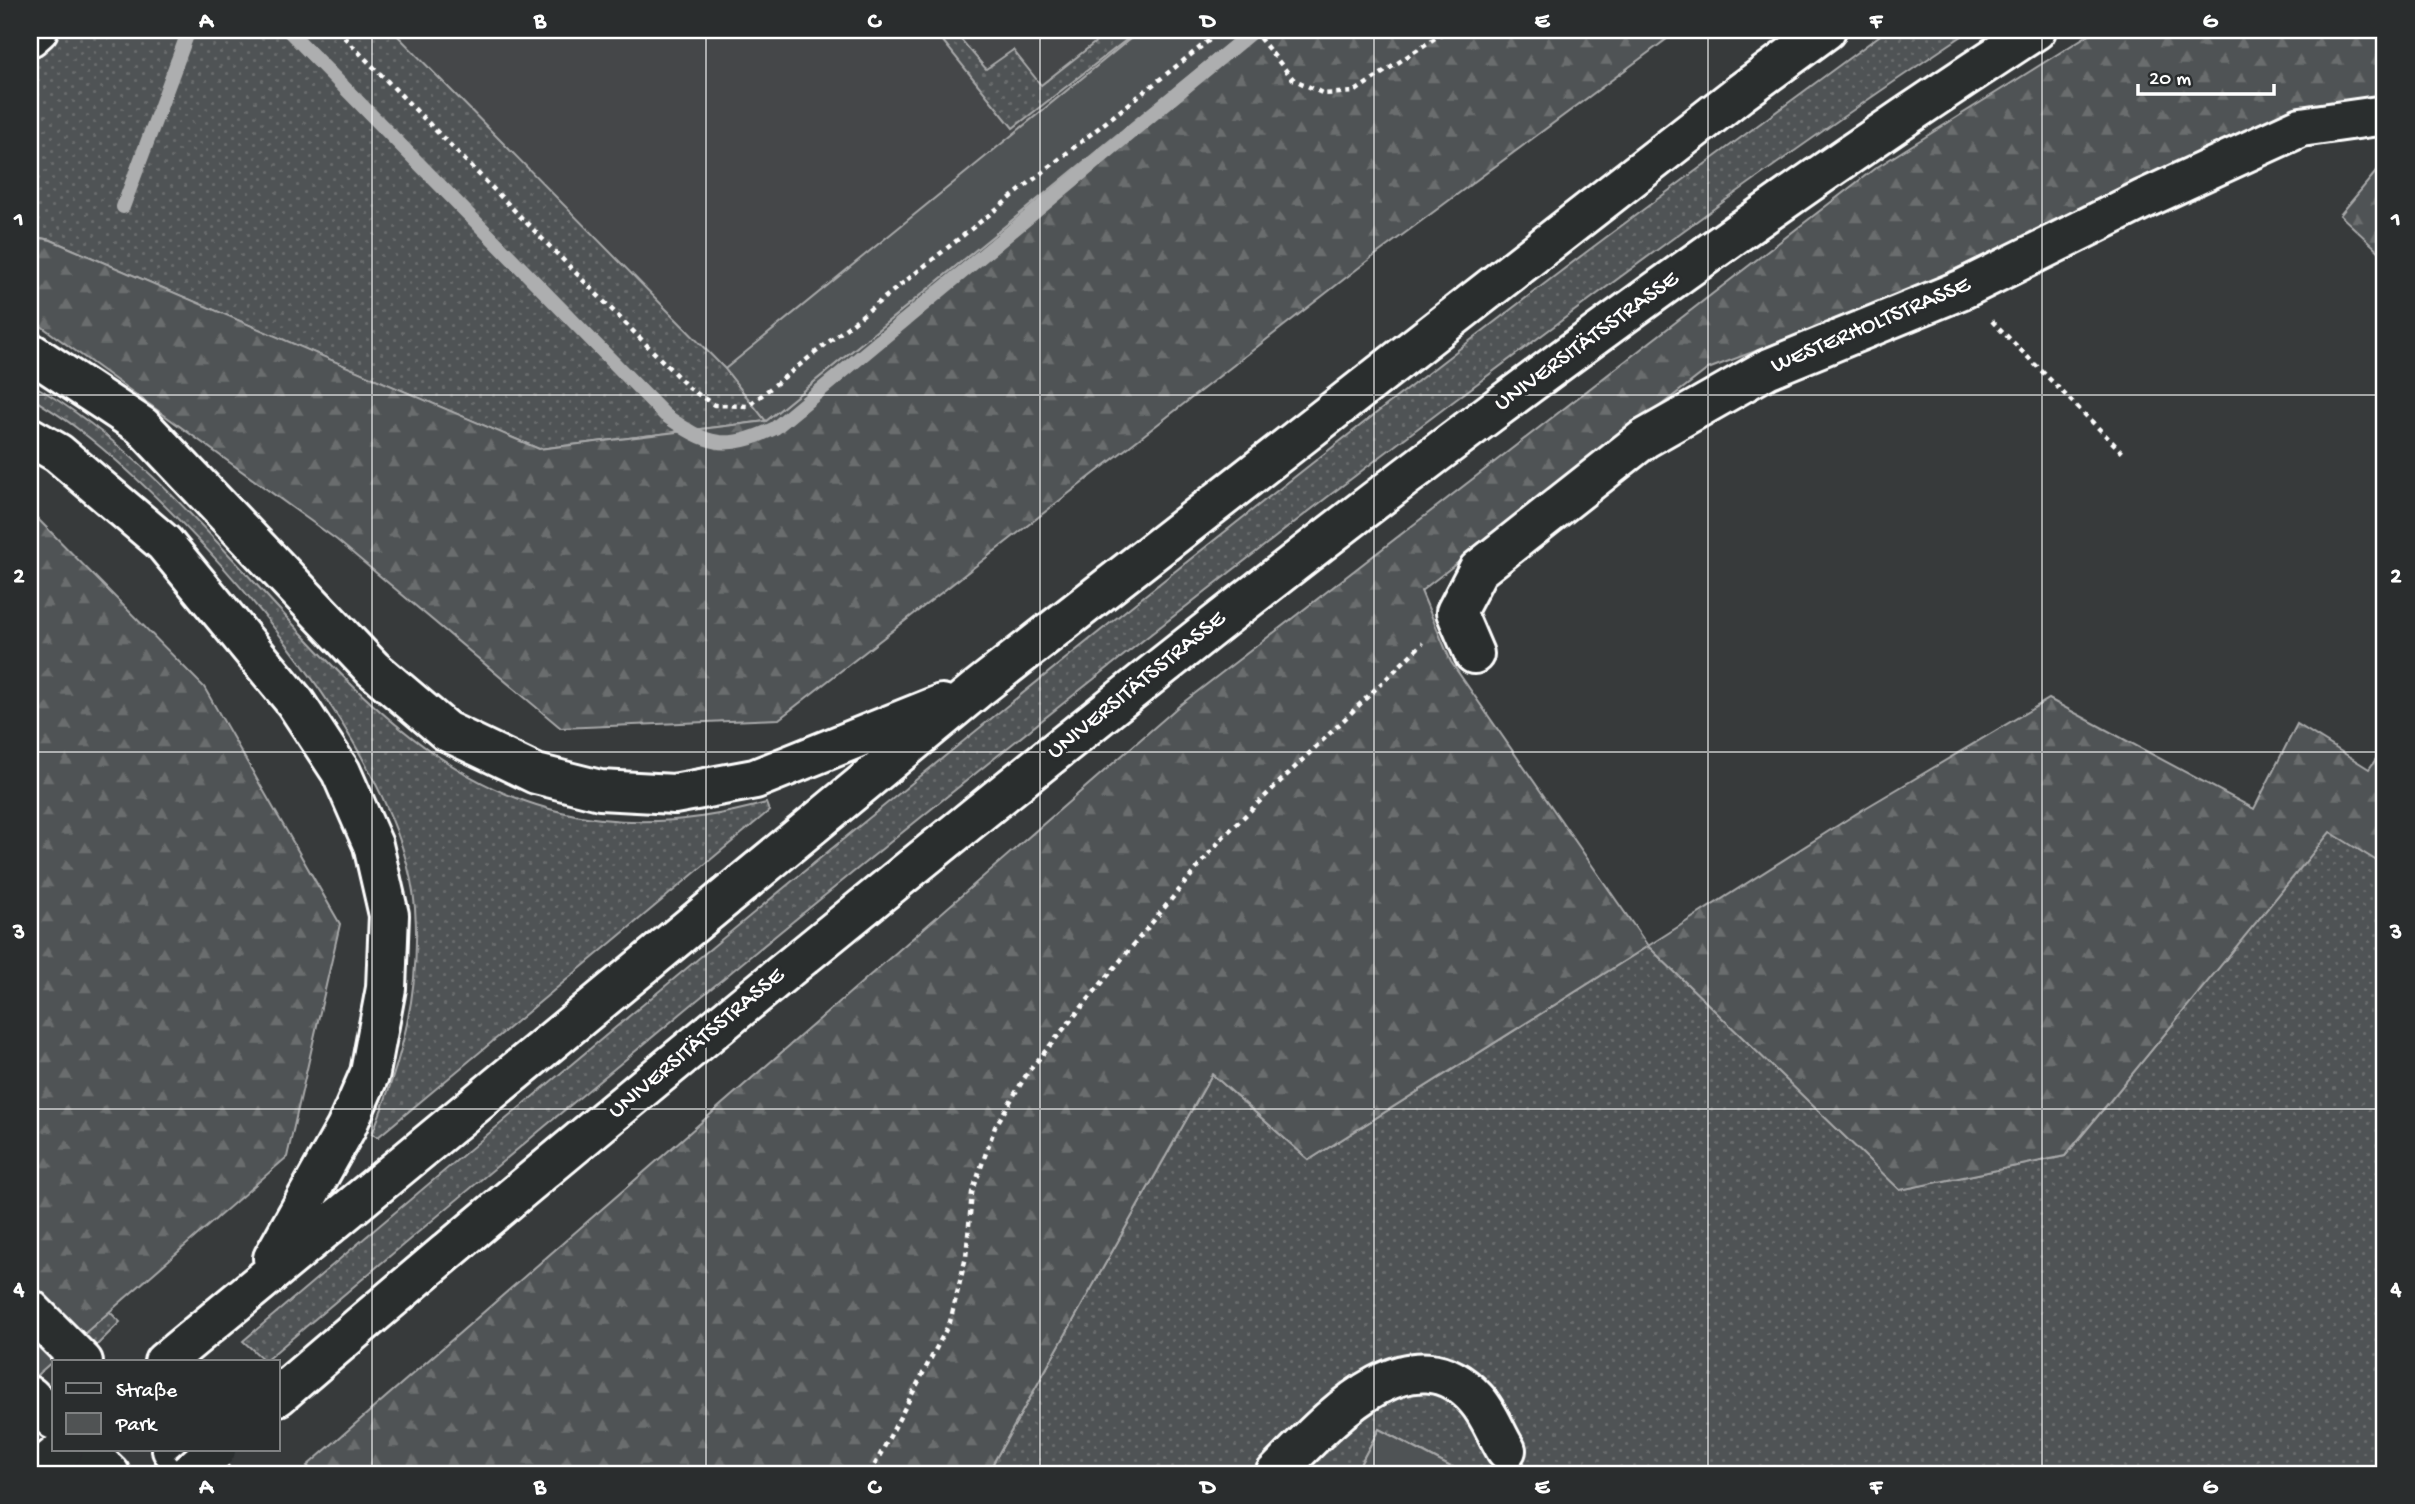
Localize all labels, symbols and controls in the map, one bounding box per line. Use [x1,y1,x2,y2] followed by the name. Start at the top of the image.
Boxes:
[198,9,214,36] text: A
[533,9,547,36] text: B
[868,9,883,36] text: C
[1199,9,1217,36] text: D
[1535,9,1551,36] text: E
[1869,9,1884,36] text: F
[2203,9,2219,36] text: G
[2138,52,2275,96] scale bar
[2149,68,2191,93] text: 20 m
[13,207,24,234] text: 1
[2390,207,2401,234] text: 1
[1489,265,1686,419] street label: UNIVERSITÄTSSTRASSE
[1767,270,1976,381] street label: WESTERHOLTSTRASSE
[13,564,25,591] text: 2
[2390,564,2402,591] text: 2
[1042,604,1233,767] street label: UNIVERSITÄTSSTRASSE
[12,920,25,947] text: 3
[2389,920,2402,947] text: 3
[603,961,792,1126] street label: UNIVERSITÄTSSTRASSE
[13,1277,25,1304] text: 4
[2390,1277,2402,1304] text: 4
[52,1360,280,1452] legend
[116,1380,178,1405] text: Straße
[115,1414,159,1439] text: Park
[198,1475,214,1502] text: A
[533,1475,547,1502] text: B
[868,1475,883,1502] text: C
[1199,1475,1217,1502] text: D
[1535,1475,1551,1502] text: E
[1869,1475,1884,1502] text: F
[2203,1475,2219,1502] text: G

